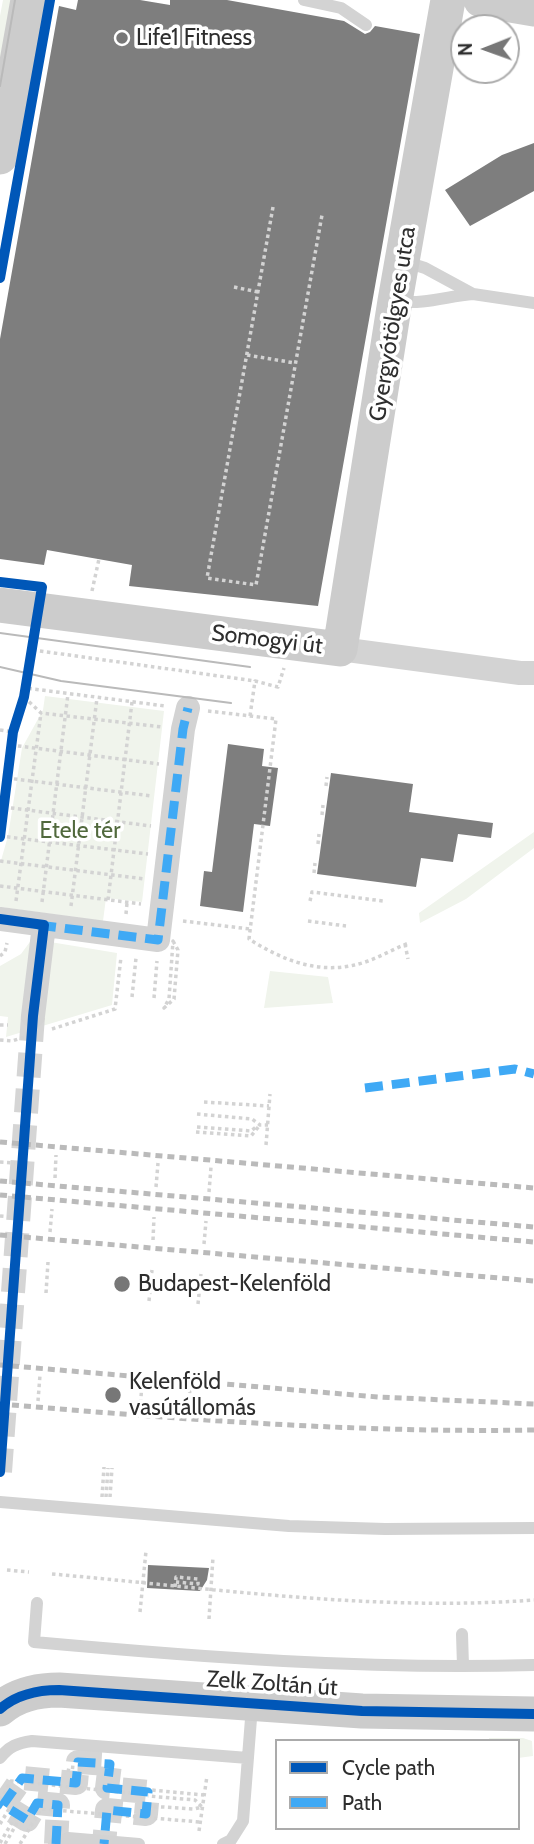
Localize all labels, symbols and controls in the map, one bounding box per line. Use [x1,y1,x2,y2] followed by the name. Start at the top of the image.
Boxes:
[450,14,520,84] north arrow
[136,24,252,52] place label: Life1 Fitness
[114,30,130,46] marker: Life1 Fitness
[454,42,477,56] text: N
[364,225,422,423] street label: Gyergyótölgyes utca
[210,619,324,661] street label: Somogyi út
[40,817,120,845] park label: Etele tér
[138,1270,331,1298] place label: Budapest-Kelenföld
[112,1274,132,1294] marker: Budapest-Kelenföld
[129,1368,256,1422] place label: Kelenföld vasútállomás
[103,1385,123,1405] marker: Kelenföld vasútállomás
[206,1666,338,1702] street label: Zelk Zoltán út
[275,1739,520,1830] legend
[342,1755,435,1780] text: Cycle path
[342,1790,382,1815] text: Path

